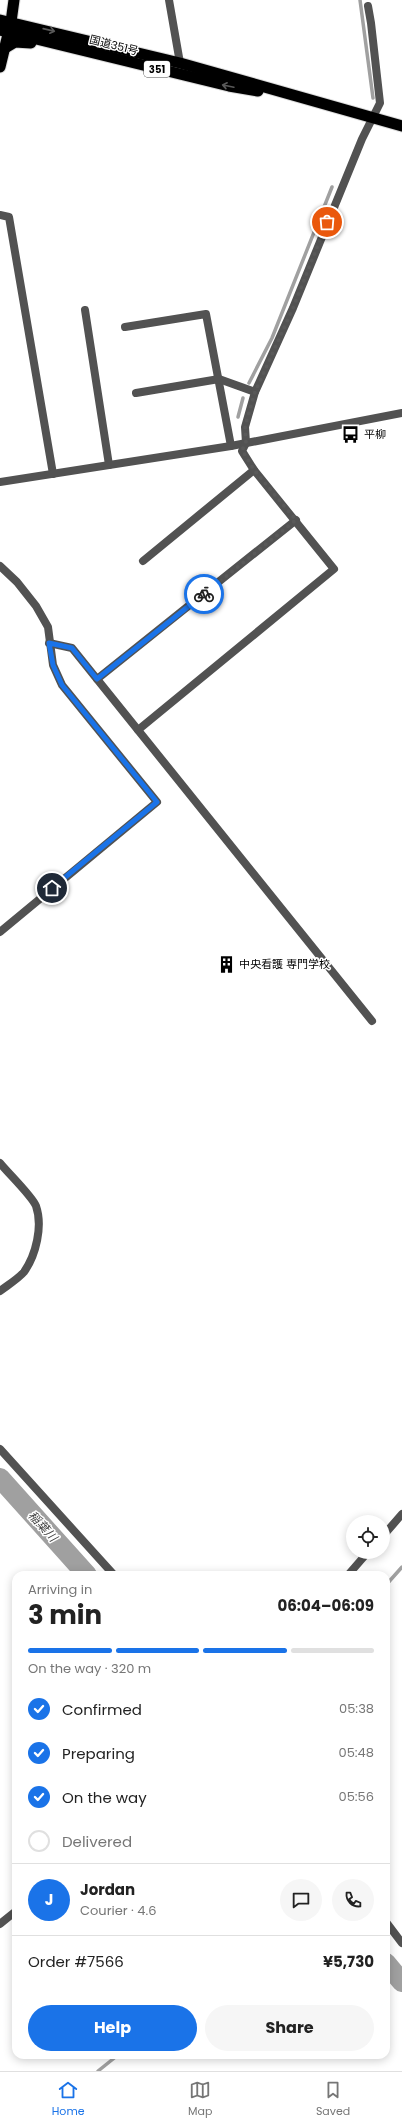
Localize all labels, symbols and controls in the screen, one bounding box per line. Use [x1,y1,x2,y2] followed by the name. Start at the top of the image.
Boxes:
[42,27,55,35] one-way arrow
[88,31,140,59] street label: 国道351号
[144,61,170,77] road number: 351
[222,81,235,89] one-way arrow
[310,205,344,239] pin
[316,211,338,233] icon: bag
[341,424,361,444] bus stop icon: 平柳
[364,426,386,442] place label: 平柳
[184,574,224,614] courier
[193,583,215,605] icon: bike
[35,871,69,905] pin
[41,877,63,899] icon: home
[216,954,236,974] building icon: 中央看護 専門学校
[239,956,330,972] place label: 中央看護 専門学校
[25,1507,63,1547] water label: 稲葉川
[346,1515,390,1559] map controls
[346,1515,390,1559] button: locate
[28,1580,92,1599] text: Arriving in
[277,1595,374,1616] text: 06:04–06:09
[28,1597,102,1633] text: 3 min
[28,1659,151,1678] text: On the way · 320 m
[28,1698,50,1720] icon: check
[62,1699,142,1720] text: Confirmed
[339,1699,374,1718] text: 05:38
[28,1742,50,1764] icon: check
[62,1743,135,1764] text: Preparing
[339,1743,374,1762] text: 05:48
[28,1786,50,1808] icon: check
[62,1787,147,1808] text: On the way
[338,1787,374,1806] text: 05:56
[62,1831,132,1852] text: Delivered
[80,1879,135,1900] text: Jordan
[280,1879,322,1921] button: chat
[332,1879,374,1921] button: phone
[45,1889,53,1910] text: J
[80,1901,157,1920] text: Courier · 4.6
[28,1951,124,1972] text: Order #7566
[323,1951,374,1972] text: ¥5,730
[28,2005,197,2051] button: Help
[205,2005,374,2051] button: Share
[52,2079,85,2120] tab: Home
[188,2079,212,2120] tab: Map
[316,2079,350,2120] tab: Saved

